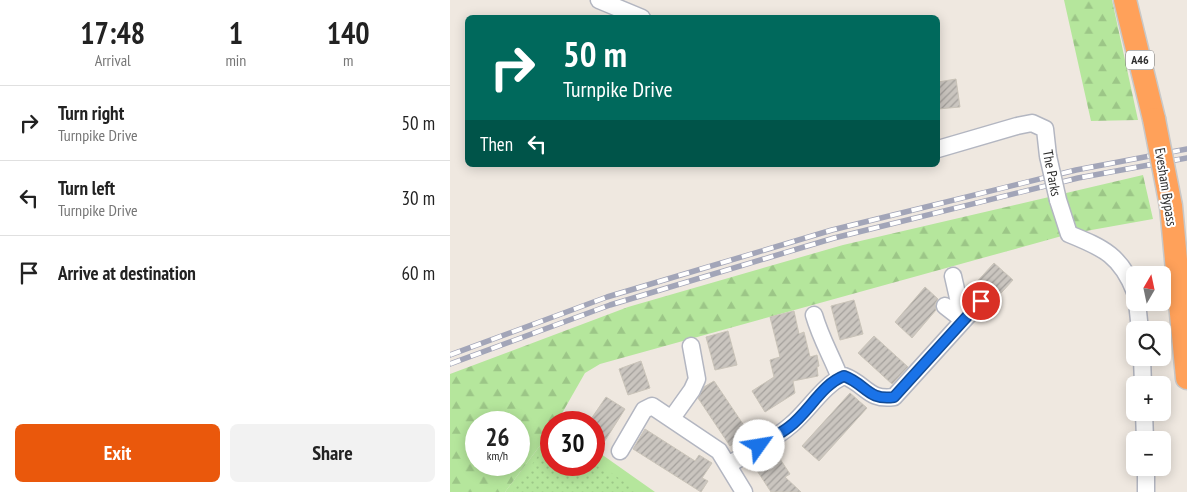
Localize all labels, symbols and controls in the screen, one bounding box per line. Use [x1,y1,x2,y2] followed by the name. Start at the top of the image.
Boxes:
[80,13,145,52] text: 17:48
[229,13,243,52] text: 1
[327,13,370,52] text: 140
[563,31,627,77] text: 50 m
[480,35,545,100] icon: right
[95,50,131,70] text: Arrival
[225,50,246,70] text: min
[343,50,353,70] text: m
[1126,50,1154,70] road number: A46
[563,75,673,103] text: Turnpike Drive
[58,101,124,125] text: Turn right
[15,109,43,137] icon: right
[402,111,435,135] text: 50 m
[58,125,138,145] text: Turnpike Drive
[523,130,551,158] icon: left
[480,132,513,156] text: Then
[1151,147,1181,228] street label: Evesham Bypass
[1039,148,1065,198] street label: The Parks
[58,176,115,200] text: Turn left
[15,184,43,212] icon: left
[402,186,435,210] text: 30 m
[58,200,138,220] text: Turnpike Drive
[15,259,43,287] icon: arrive
[58,261,196,285] text: Arrive at destination
[402,261,435,285] text: 60 m
[1126,266,1171,311] north arrow
[1126,266,1171,476] map controls
[960,280,1002,322] pin
[967,287,995,315] icon: arrive
[1126,321,1171,366] button: search
[1126,376,1171,421] button: +
[540,411,605,476] speed limit sign: 30
[732,419,784,471] position arrow
[486,421,509,453] text: 26
[15,424,220,482] button: Exit
[230,424,435,482] button: Share
[1126,431,1171,476] button: −
[487,448,508,463] text: km/h

